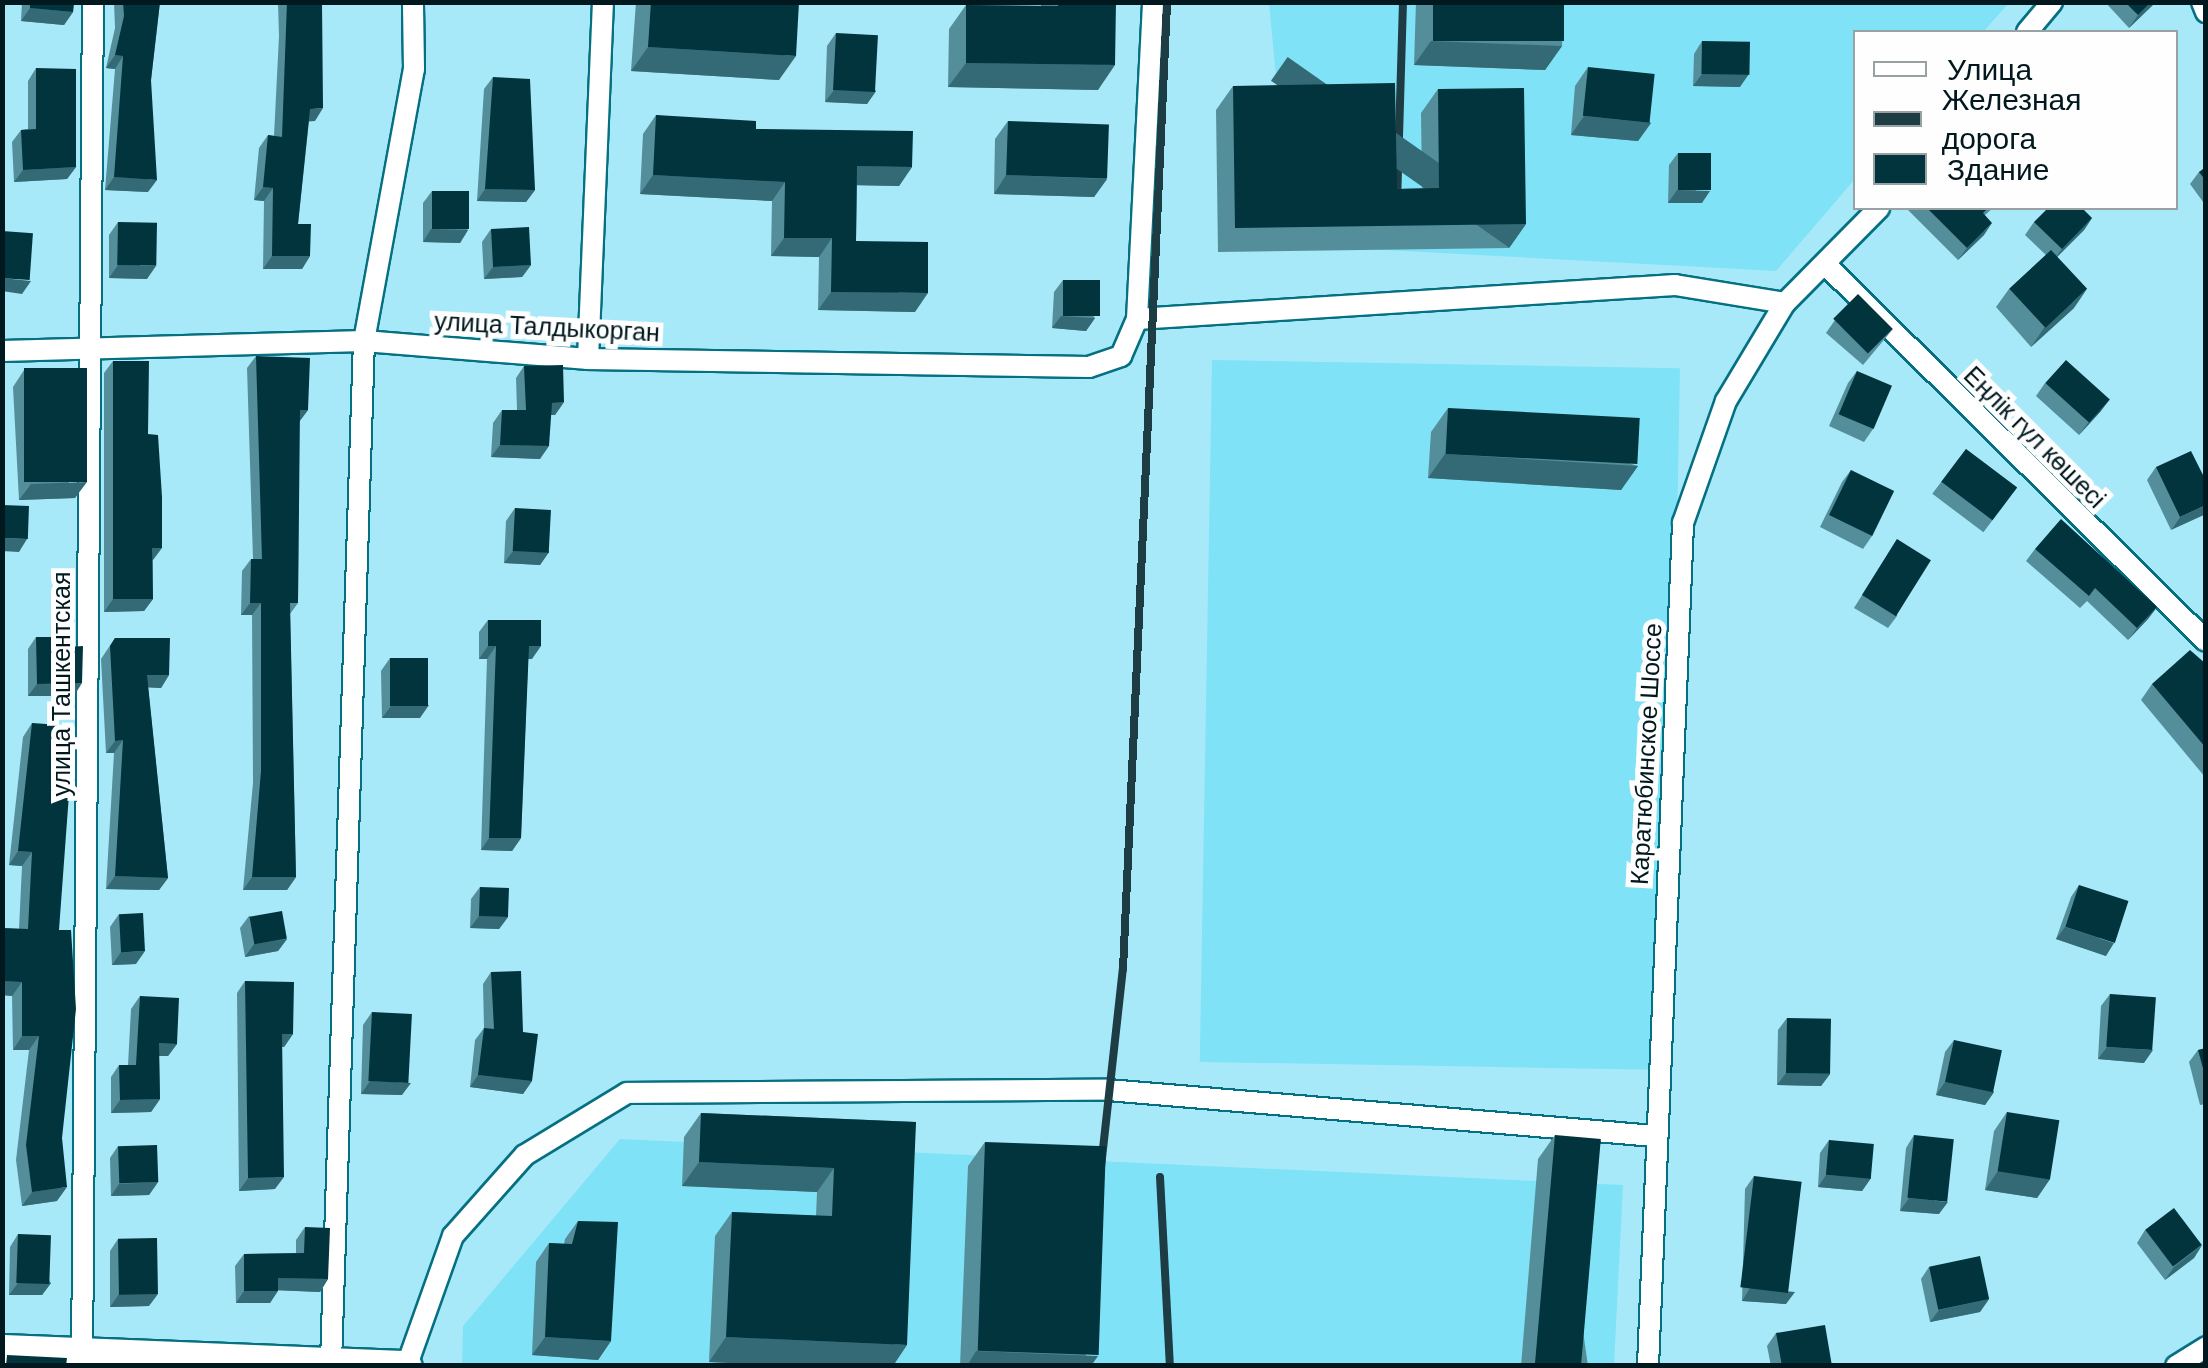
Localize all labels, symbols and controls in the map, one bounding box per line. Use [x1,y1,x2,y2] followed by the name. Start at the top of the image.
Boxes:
[1853,30,2178,210] legend
[1947,50,2032,89] text: Улица
[1942,80,2081,158] text: Железная дорога
[1947,150,2049,189] text: Здание
[433,307,661,349] street label: улица Талдыкорган
[1957,361,2111,515] street label: Еңлік гүл көшесі
[47,571,77,797] street label: улица Ташкентская
[1625,622,1669,886] street label: Каратюбинское Шоссе

